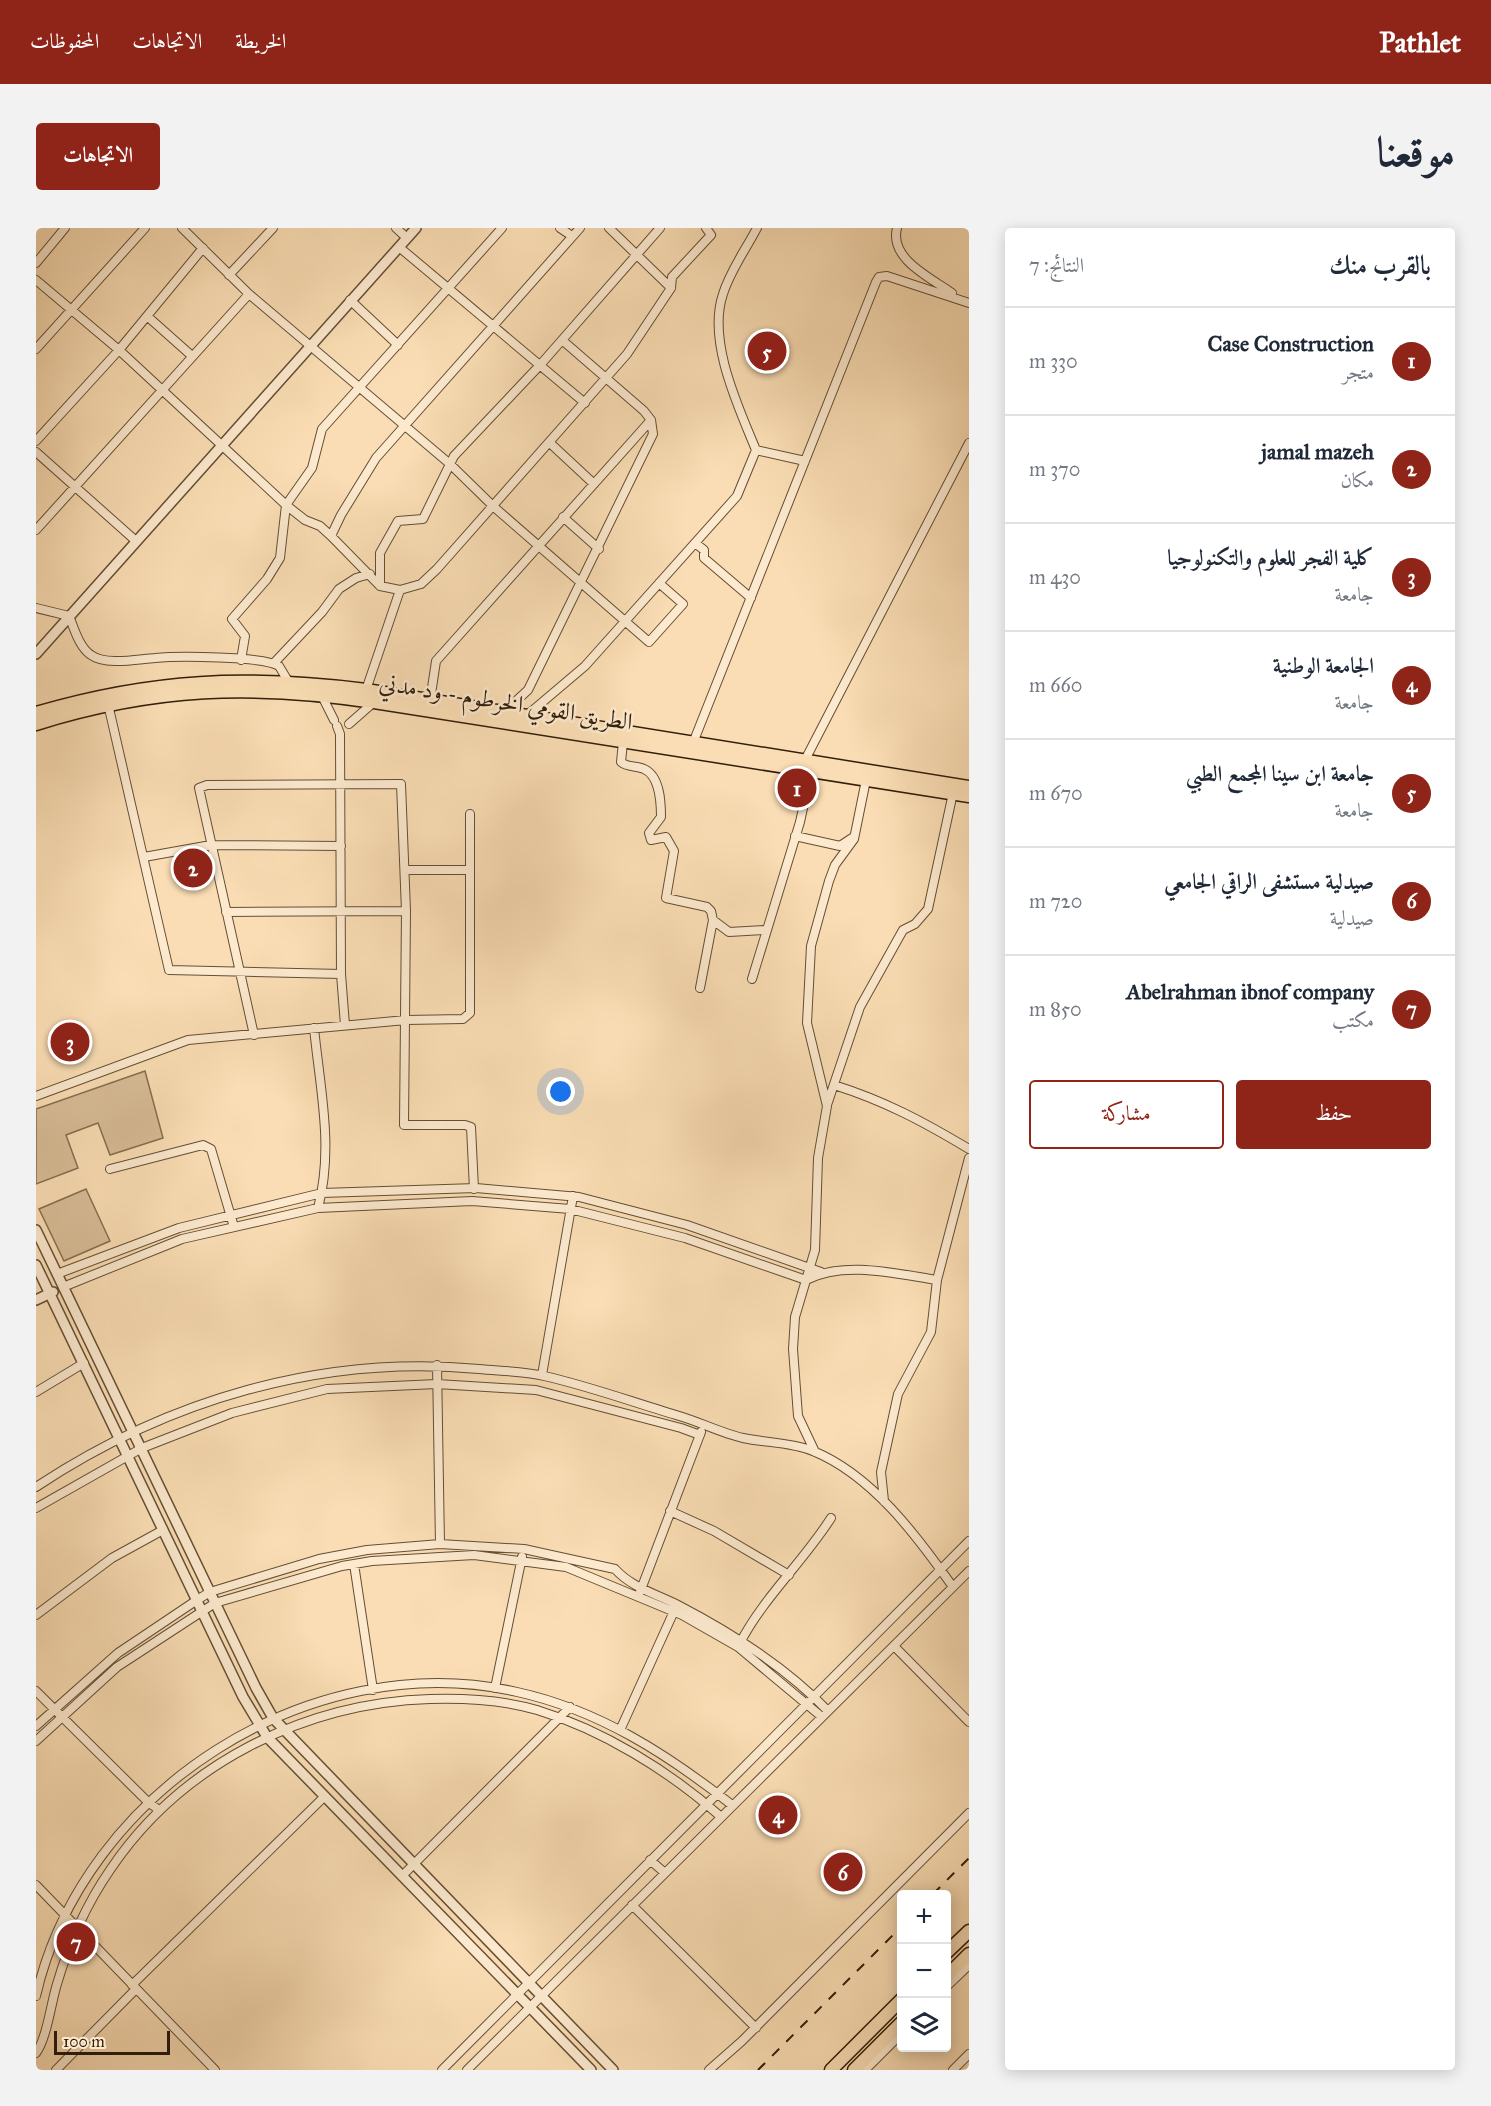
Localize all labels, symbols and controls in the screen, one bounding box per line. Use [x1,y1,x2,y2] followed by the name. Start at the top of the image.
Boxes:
[1379,25,1461,60] text: Pathlet
[30,28,99,54] text: المحفوظات
[132,28,202,54] text: الاتجاهات
[235,28,286,54] text: الخريطة
[36,123,160,190] button: الاتجاهات
[1377,126,1455,178] text: موقعنا
[1329,249,1431,281] text: بالقرب منك
[1029,253,1084,277] text: النتائج: 7
[748,328,786,374] pin: 5
[1208,330,1374,357] text: Case Construction
[1029,349,1078,373] text: 330 m
[1408,349,1415,373] text: 1
[1342,360,1374,384] text: متجر
[1262,438,1374,465] text: jamal mazeh
[1029,457,1080,481] text: 370 m
[1407,457,1416,481] text: 2
[1340,468,1374,492] text: مكان
[1167,544,1374,571] text: كلية الفجر للعلوم والتكنولوجيا
[1029,565,1081,589] text: 430 m
[1408,565,1416,589] text: 3
[1335,582,1374,606] text: جامعة
[1273,652,1374,679] text: الجامعة الوطنية
[376,667,635,743] street label: الطريق القومي الخرطوم - ود مدني
[1029,673,1082,697] text: 660 m
[1406,673,1417,697] text: 4
[1335,690,1374,714] text: جامعة
[1186,760,1374,787] text: جامعة ابن سينا المجمع الطبي
[778,766,816,810] pin: 1
[1029,781,1083,805] text: 670 m
[1407,781,1416,805] text: 5
[1335,798,1374,822] text: جامعة
[174,846,212,890] pin: 2
[1164,868,1374,895] text: صيدلية مستشفى الراقي الجامعي
[1029,889,1082,913] text: 720 m
[1406,889,1417,913] text: 6
[1330,906,1374,930] text: صيدلية
[1126,978,1374,1005] text: Abelrahman ibnof company
[1029,997,1082,1021] text: 850 m
[1406,997,1417,1021] text: 7
[1332,1008,1374,1032] text: مكتب
[51,1020,90,1064] pin: 3
[546,1077,575,1106] your location
[1029,1080,1224,1149] button: مشاركة
[1236,1080,1431,1149] button: حفظ
[758,1792,798,1838] pin: 4
[824,1850,862,1894] pin: 6
[897,1890,951,2052] map controls
[897,1890,951,1944] button: +
[56,1920,96,1964] pin: 7
[897,1944,951,1998] button: −
[897,1998,951,2052] button: layers
[54,2028,170,2056] scale bar
[63,2032,105,2051] text: 100 m

